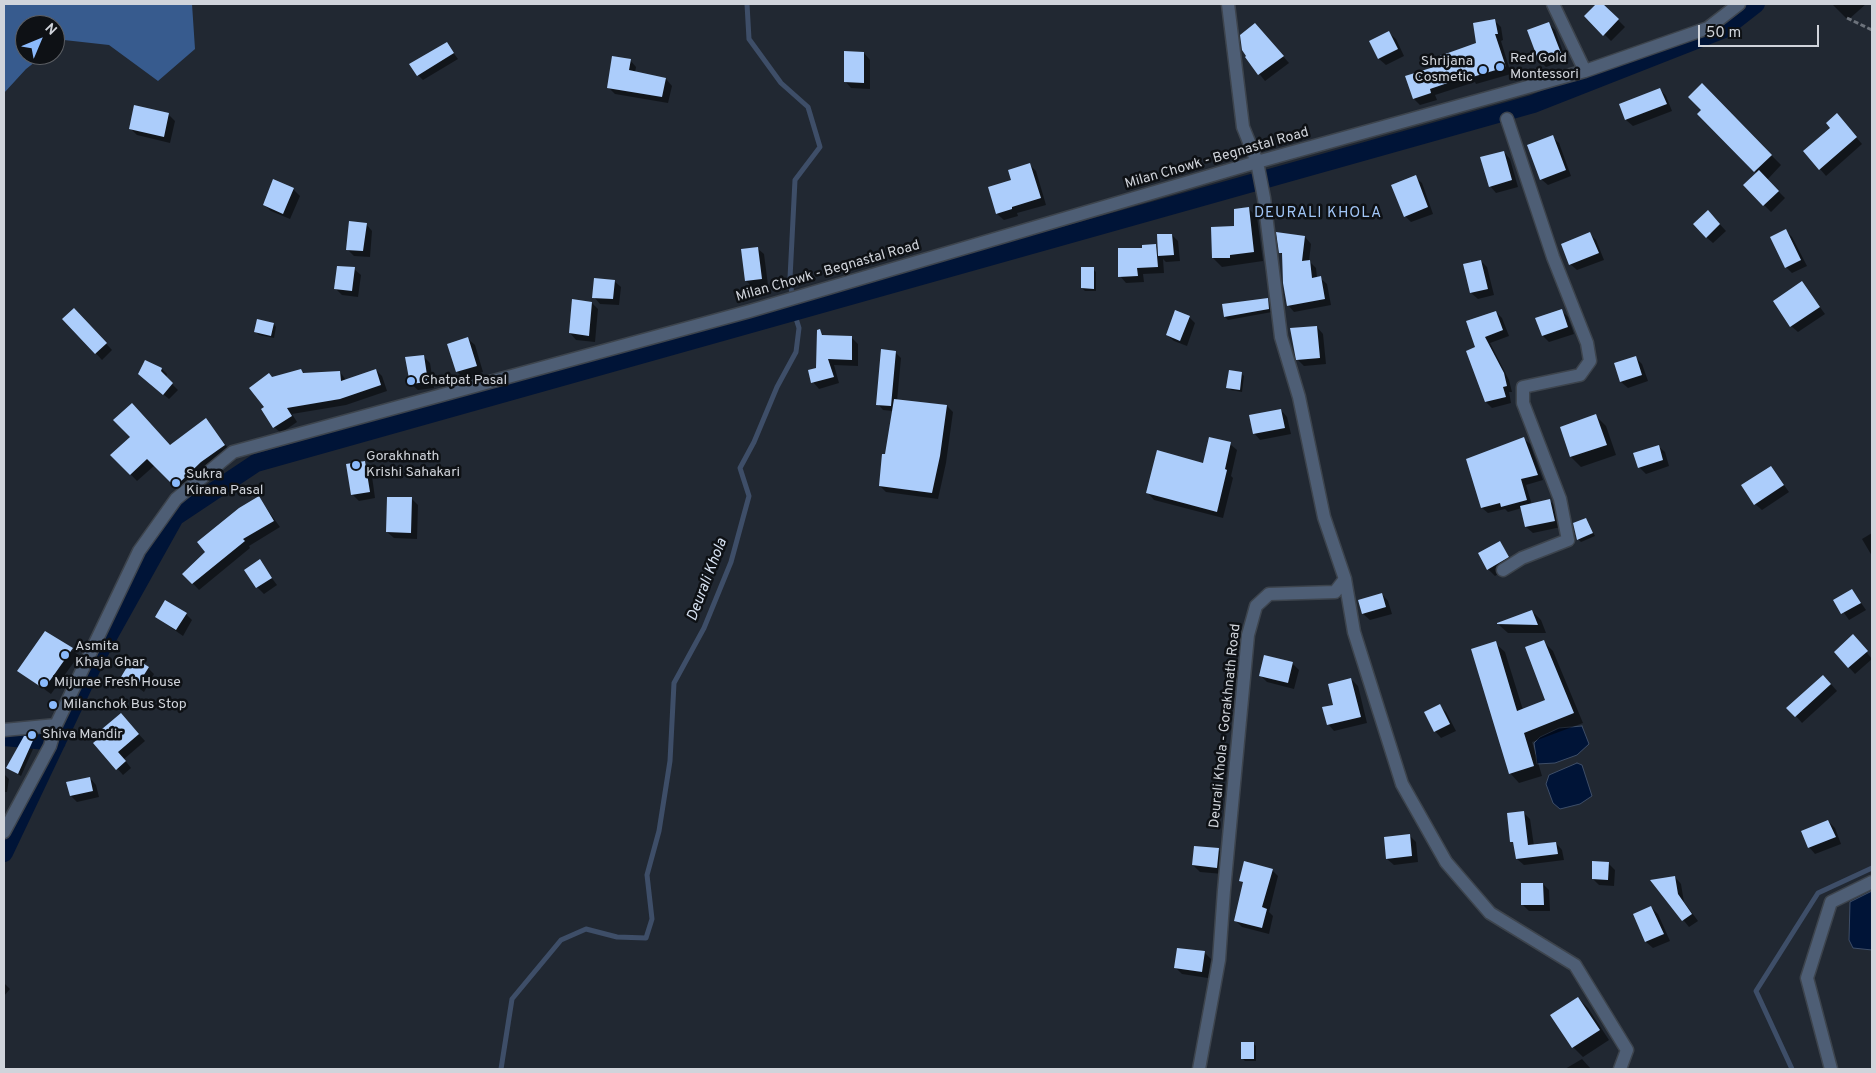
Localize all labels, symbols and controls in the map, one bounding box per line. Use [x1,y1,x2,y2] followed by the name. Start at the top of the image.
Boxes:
[15,15,65,65] north arrow
[1701,15,1822,47] scale bar
[41,20,60,39] text: N
[1706,24,1741,43] text: 50 m
[1510,51,1579,84] place label: Red Gold Montessori
[1415,54,1473,86] place label: Shrijana Cosmetic
[1494,61,1506,73] marker: Red Gold Montessori
[1477,64,1489,76] marker: Shrijana Cosmetic
[1123,125,1311,193] street label: Milan Chowk - Begnastal Road
[1252,205,1384,223] district label: DEURALI KHOLA
[734,238,922,306] street label: Milan Chowk - Begnastal Road
[421,373,507,389] place label: Chatpat Pasal
[405,375,417,387] marker: Chatpat Pasal
[366,449,460,482] place label: Gorakhnath Krishi Sahakari
[350,459,362,471] marker: Gorakhnath Krishi Sahakari
[186,467,263,500] place label: Sukra Kirana Pasal
[170,477,182,489] marker: Sukra Kirana Pasal
[684,536,732,624] water label: Deurali Khola
[1207,623,1245,829] street label: Deurali Khola - Gorakhnath Road
[75,639,145,672] place label: Asmita Khaja Ghar
[59,649,71,661] marker: Asmita Khaja Ghar
[54,675,181,691] place label: Mijurae Fresh House
[38,677,50,689] marker: Mijurae Fresh House
[63,697,187,713] place label: Milanchok Bus Stop
[47,699,59,711] marker: Milanchok Bus Stop
[42,727,123,743] place label: Shiva Mandir
[26,729,38,741] marker: Shiva Mandir

